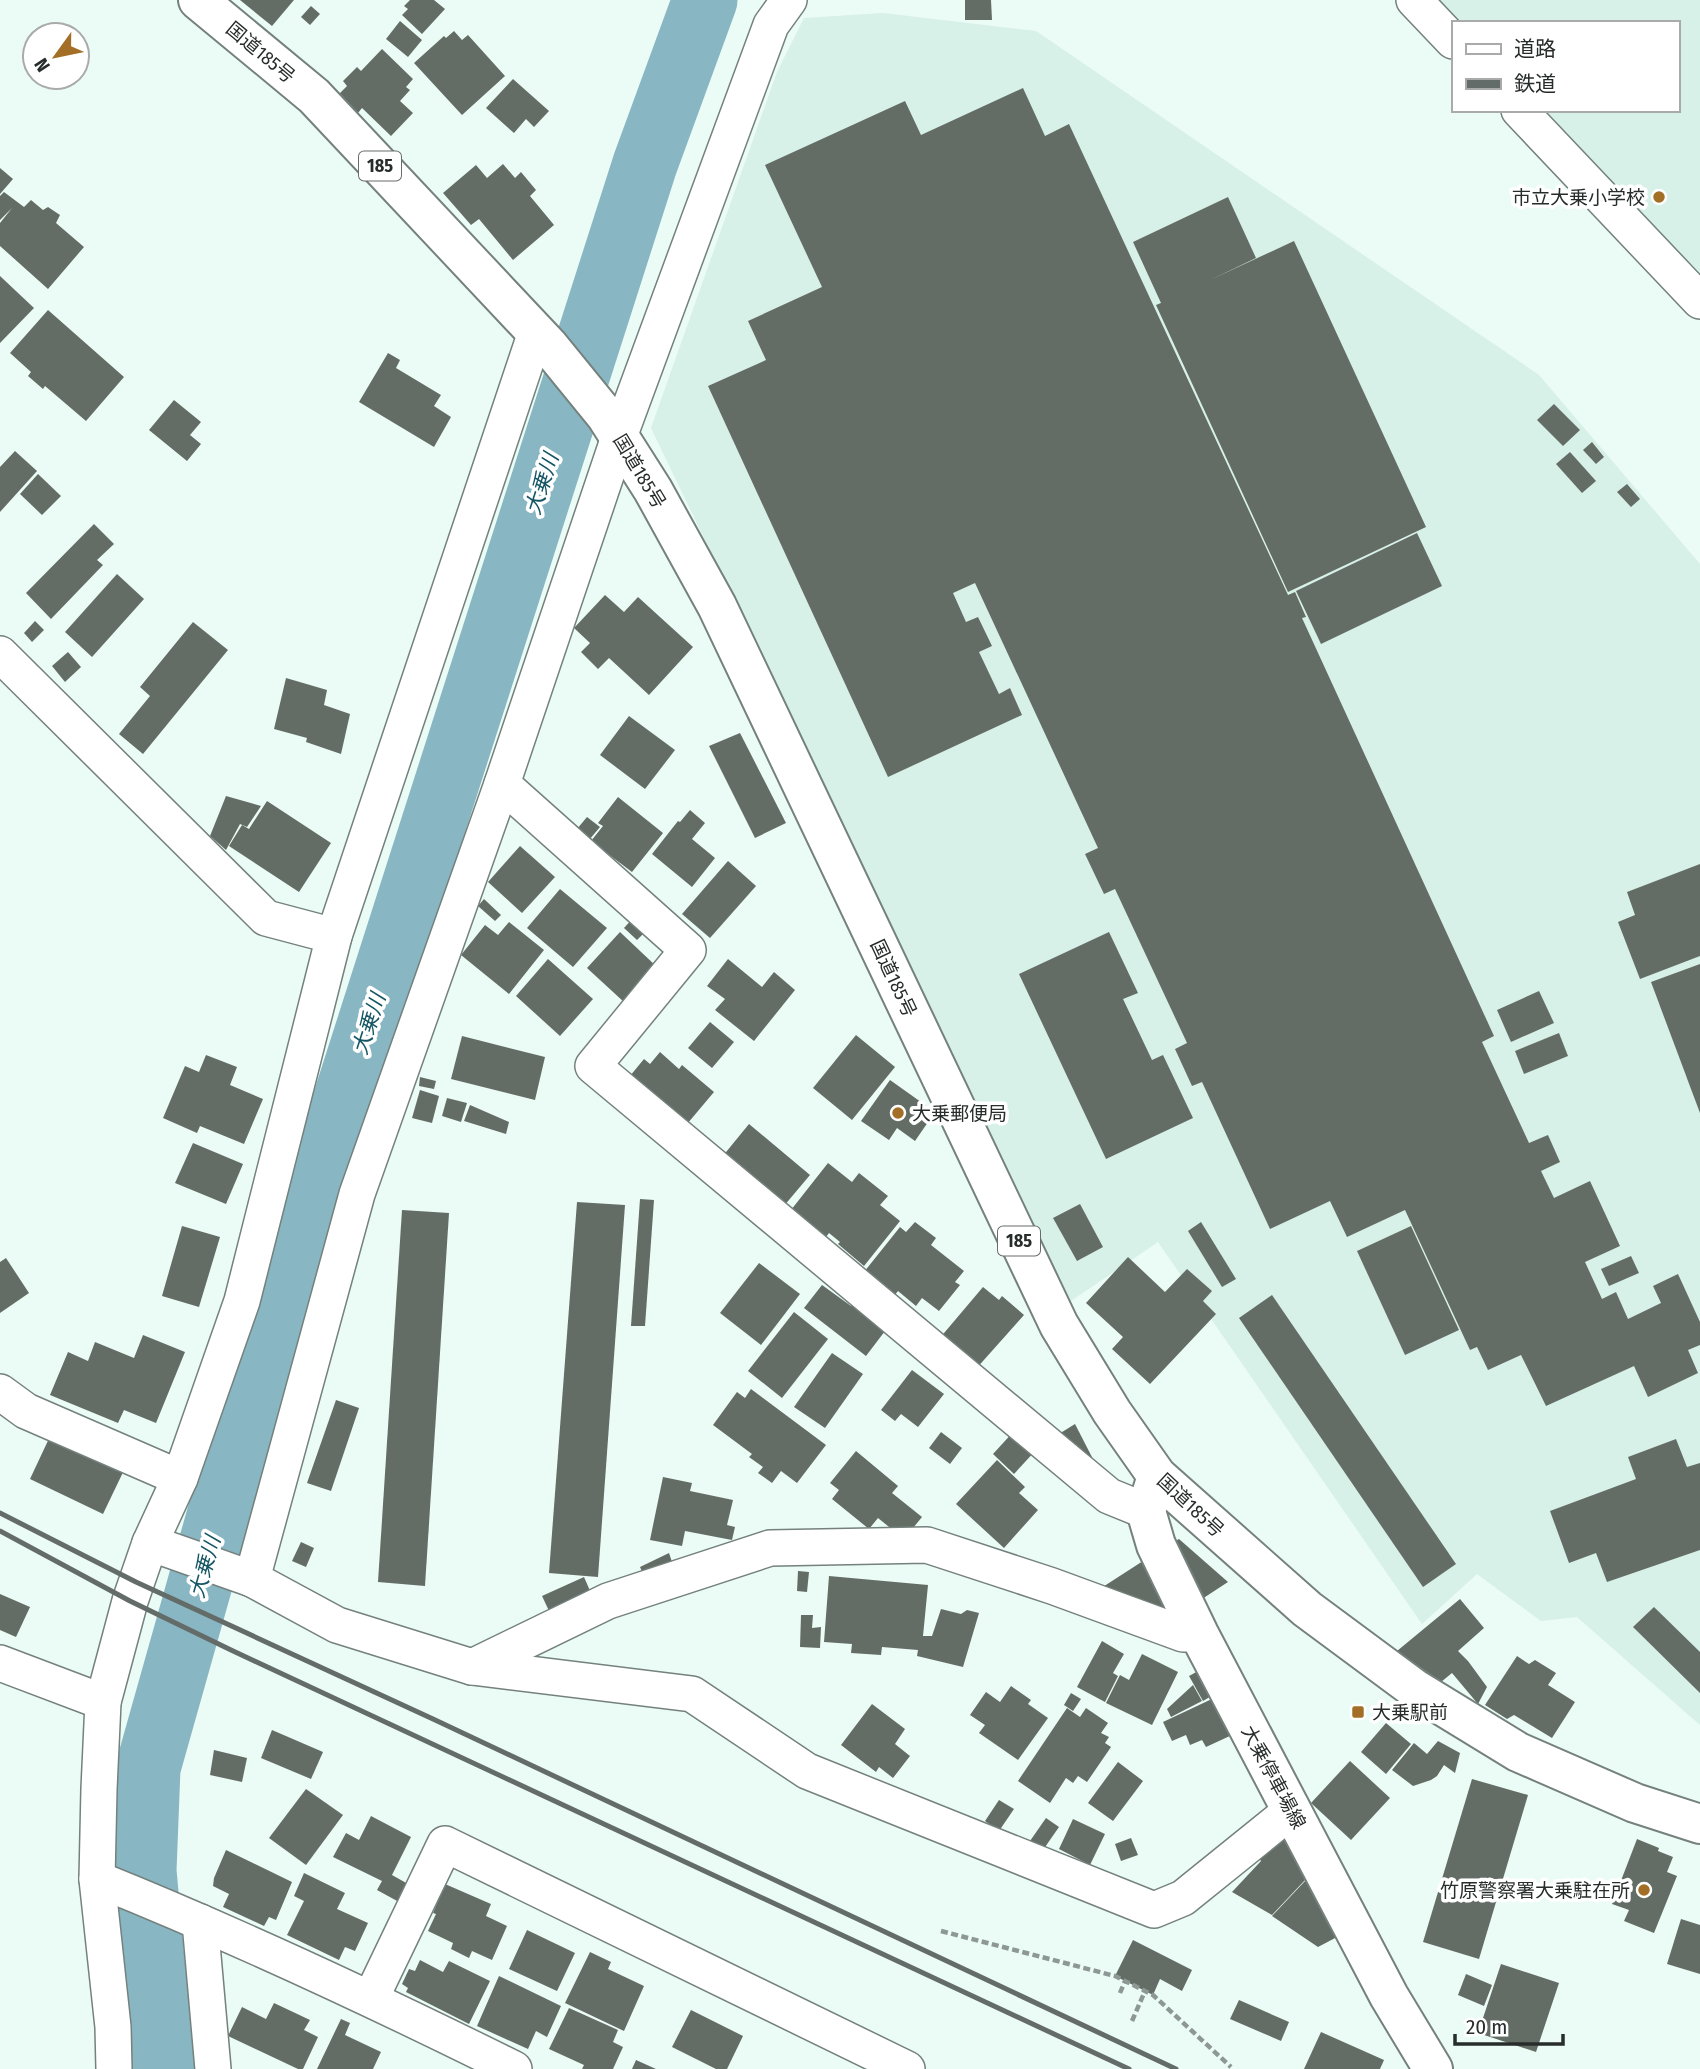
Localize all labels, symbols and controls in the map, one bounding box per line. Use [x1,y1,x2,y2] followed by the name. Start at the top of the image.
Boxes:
[222,17,300,88] street label: 国道185号
[21,21,91,91] north arrow
[1452,21,1679,112] legend
[1514,36,1556,62] text: 道路
[29,54,55,76] text: N
[1514,71,1556,97] text: 鉄道
[359,152,401,181] road number: 185
[1512,186,1645,209] place label: 市立大乗小学校
[1651,189,1667,205] marker: 市立大乗小学校
[608,430,671,513] street label: 国道185号
[520,448,565,518] water label: 大乗川
[866,936,921,1021] street label: 国道185号
[347,988,392,1058] water label: 大乗川
[912,1102,1007,1125] place label: 大乗郵便局
[890,1105,906,1121] marker: 大乗郵便局
[998,1226,1040,1256] road number: 185
[1153,1469,1229,1542] street label: 国道185号
[184,1531,227,1601] water label: 大乗川
[1372,1701,1448,1724] place label: 大乗駅前
[1350,1704,1366,1720] marker: 大乗駅前
[1237,1722,1310,1833] street label: 大乗停車場線
[1440,1879,1630,1902] place label: 竹原警察署大乗駐在所
[1636,1882,1652,1898] marker: 竹原警察署大乗駐在所
[1455,2002,1564,2046] scale bar
[1466,2014,1507,2040] text: 20 m

